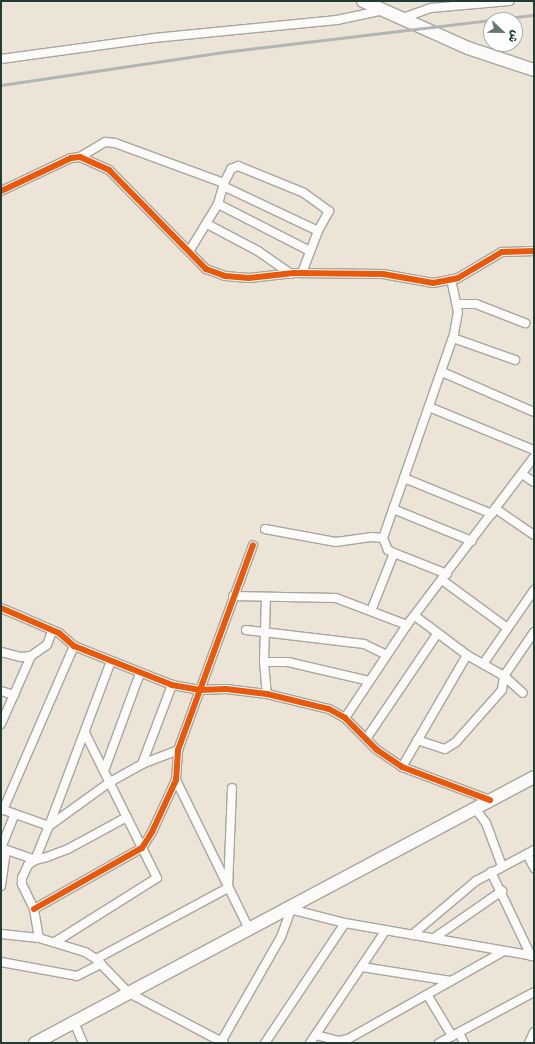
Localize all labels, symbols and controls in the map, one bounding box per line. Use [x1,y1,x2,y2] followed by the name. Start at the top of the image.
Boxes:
[483,12,523,52] north arrow
[505,28,522,44] text: ش

